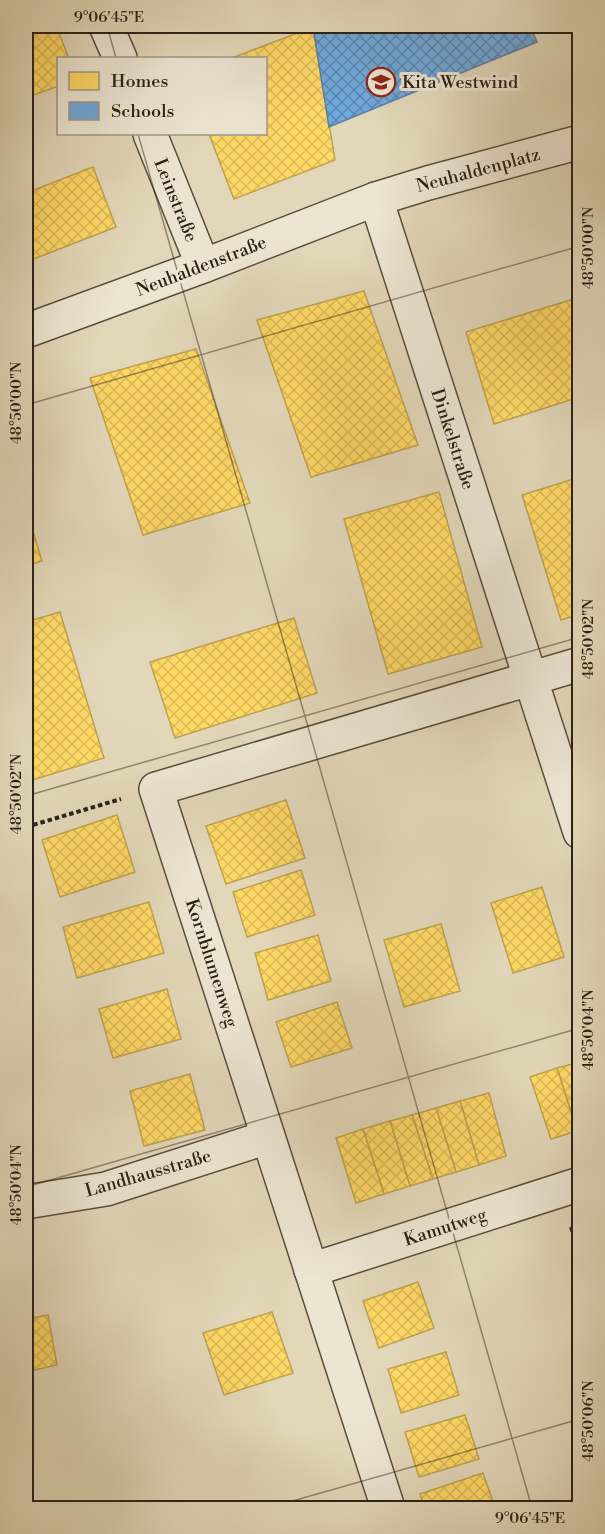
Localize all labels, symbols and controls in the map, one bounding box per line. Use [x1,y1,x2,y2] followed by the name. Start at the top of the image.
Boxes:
[74,8,144,27] text: 9°06'45"E
[57,57,267,135] legend
[365,66,397,98] school or university icon: Kita Westwind
[111,70,168,93] text: Homes
[402,71,519,94] place label: Kita Westwind
[111,100,175,123] text: Schools
[414,143,543,198] street label: Neuhaldenplatz
[148,155,203,245] street label: Leinstraße
[579,207,598,289] text: 48°50'00"N
[133,231,270,302] street label: Neuhaldenstraße
[7,362,26,444] text: 48°50'00"N
[425,386,480,493] street label: Dinkelstraße
[579,599,598,679] text: 48°50'02"N
[7,754,26,834] text: 48°50'02"N
[180,896,243,1031] street label: Kornblumenweg
[579,989,598,1071] text: 48°50'04"N
[7,1144,26,1226] text: 48°50'04"N
[82,1144,214,1203] street label: Landhausstraße
[401,1203,490,1252] street label: Kamutweg
[579,1380,598,1462] text: 48°50'06"N
[495,1509,565,1528] text: 9°06'45"E

